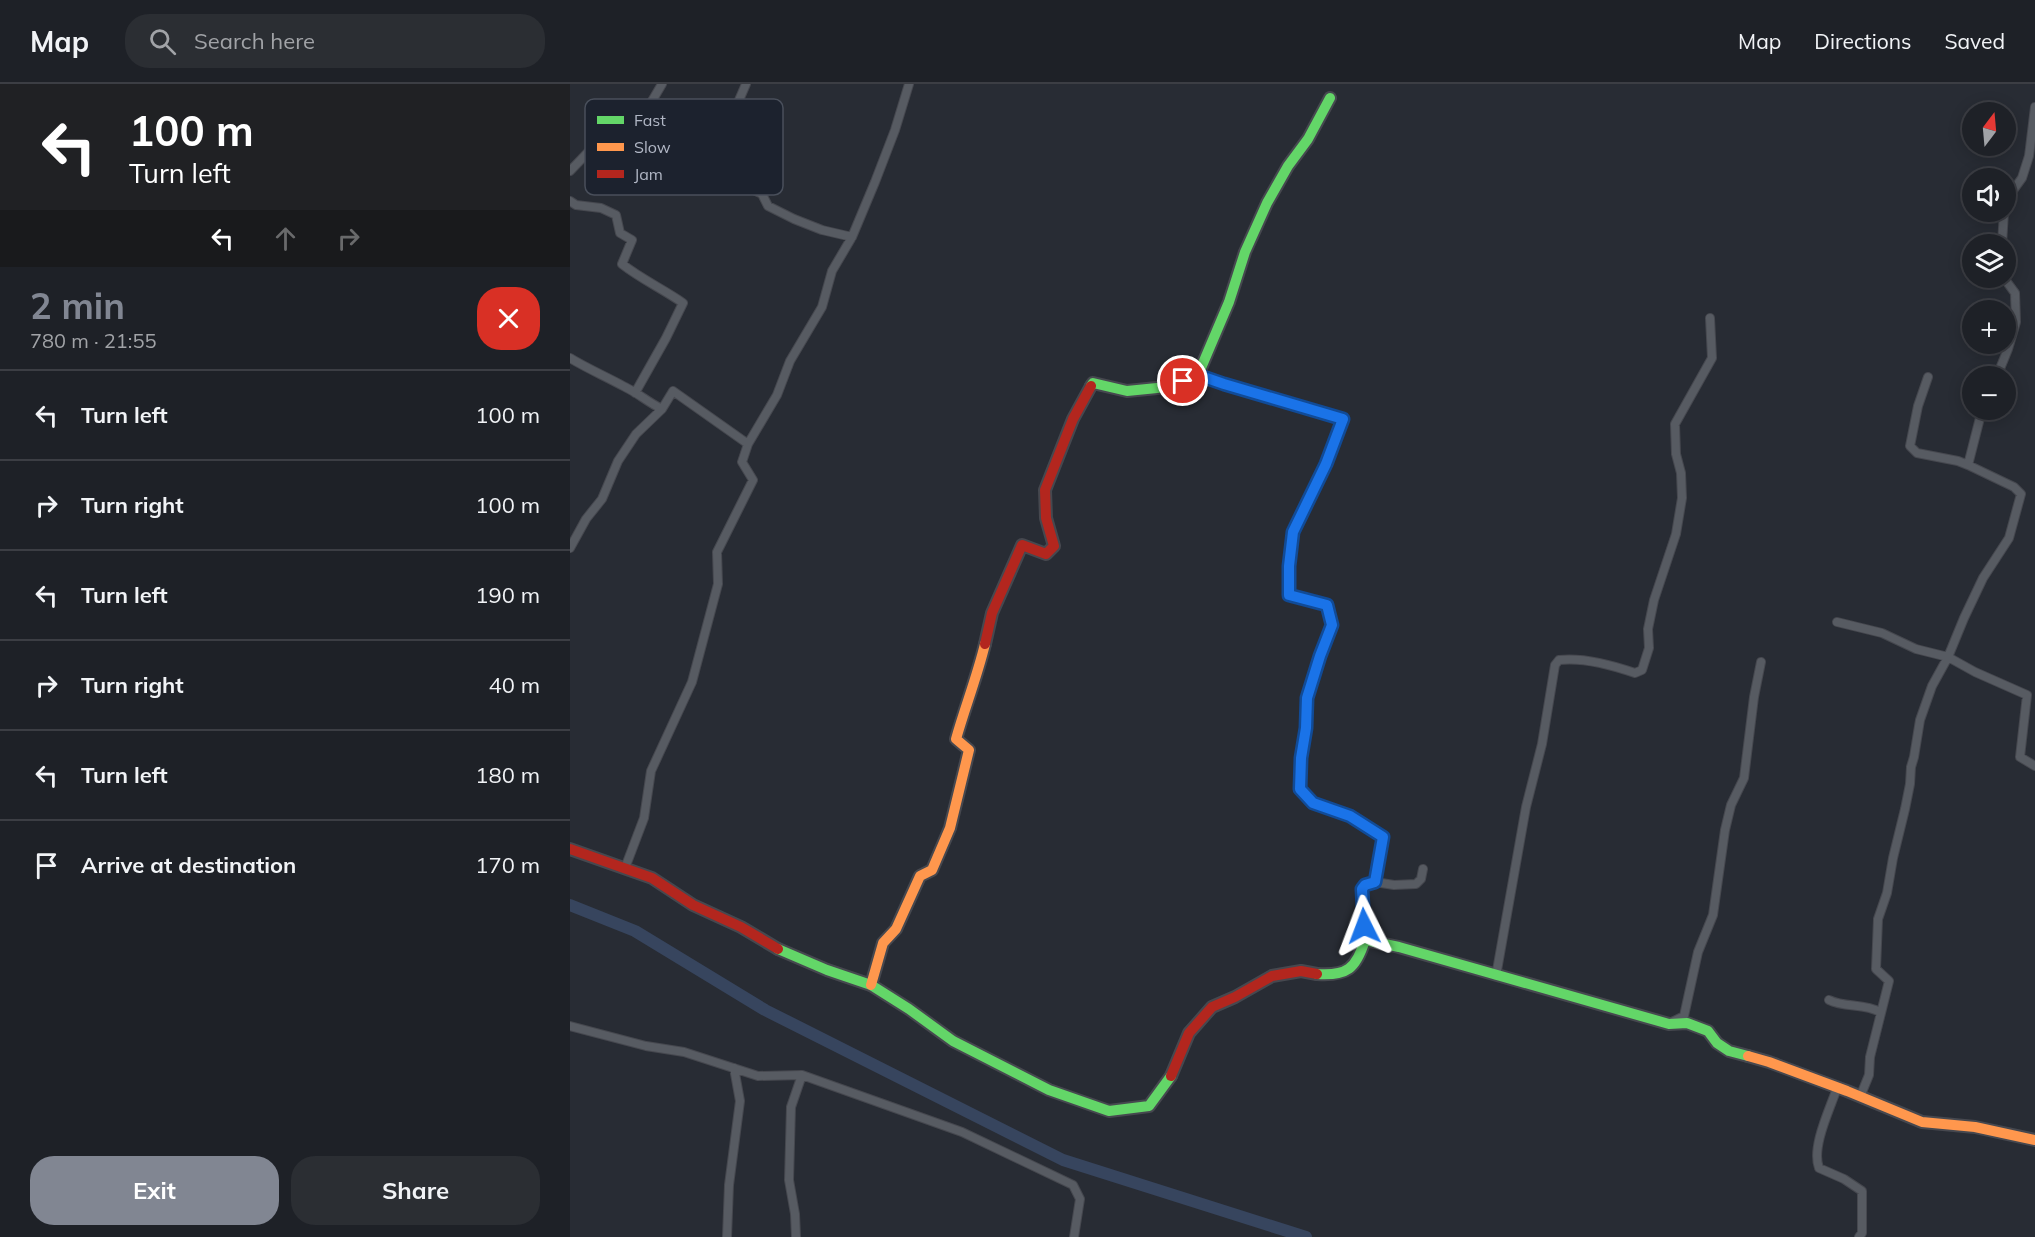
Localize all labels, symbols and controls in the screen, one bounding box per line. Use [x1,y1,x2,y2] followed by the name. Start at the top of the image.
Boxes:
[125,14,545,68] search box
[30,24,89,59] text: Map
[146,25,179,58] icon: search
[194,27,315,55] text: Search here
[1738,28,1781,54] text: Map
[1814,28,1911,54] text: Directions
[1944,28,2005,54] text: Saved
[585,99,783,195] legend
[1962,102,2016,156] north arrow
[1962,102,2016,420] map controls
[129,104,254,157] text: 100 m
[30,108,108,186] icon: left
[634,110,666,130] text: Fast
[634,137,671,157] text: Slow
[129,156,231,190] text: Turn left
[634,164,663,184] text: Jam
[1962,168,2016,222] button: sound
[206,222,239,255] icon: left
[269,222,302,255] icon: ahead
[332,222,365,255] icon: right
[1962,234,2016,288] button: layers
[30,283,125,328] text: 2 min
[477,287,540,350] button: close
[1962,300,2016,354] button: +
[30,328,156,353] text: 780 m · 21:55
[1157,355,1208,406] pin
[1166,364,1199,397] icon: arrive
[1962,366,2016,420] button: −
[30,399,63,432] icon: left
[81,401,168,429] text: Turn left
[475,401,540,429] text: 100 m
[30,489,63,522] icon: right
[81,491,184,519] text: Turn right
[475,491,540,519] text: 100 m
[30,579,63,612] icon: left
[81,581,168,609] text: Turn left
[475,581,540,609] text: 190 m
[30,669,63,702] icon: right
[81,671,184,699] text: Turn right
[489,671,540,699] text: 40 m
[30,759,63,792] icon: left
[81,761,168,789] text: Turn left
[475,761,540,789] text: 180 m
[30,849,63,882] icon: arrive
[81,851,296,879] text: Arrive at destination
[475,851,540,879] text: 170 m
[1332,894,1396,958] position arrow
[30,1156,279,1225] button: Exit
[291,1156,540,1225] button: Share

